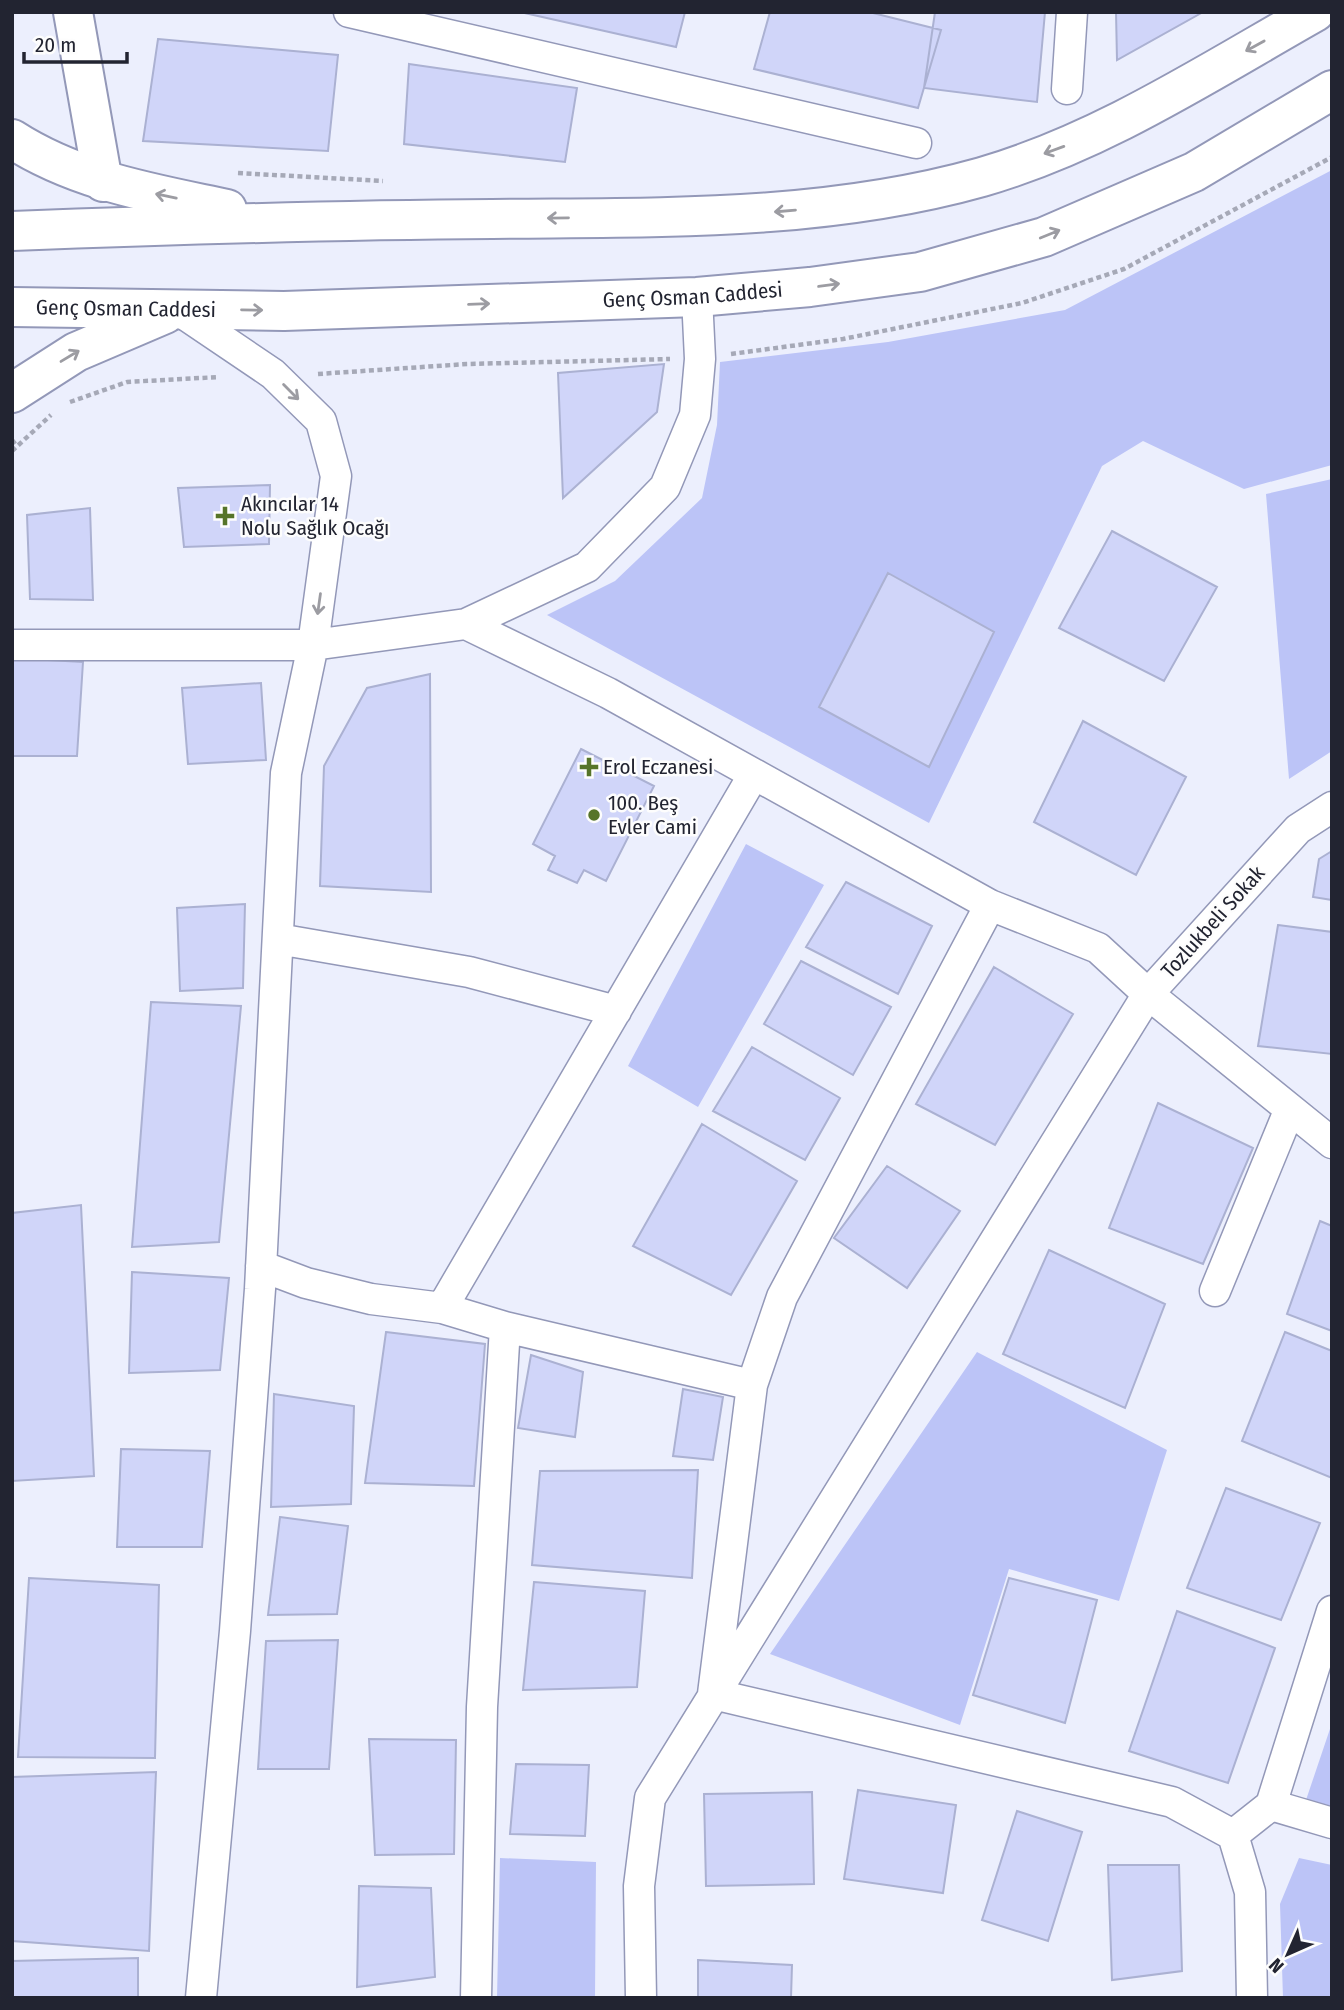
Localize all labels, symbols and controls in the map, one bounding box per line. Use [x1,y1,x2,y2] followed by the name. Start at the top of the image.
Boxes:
[24,21,128,65] scale bar
[35,32,76,58] text: 20 m
[1245,40,1266,53] one-way arrow
[1043,145,1065,157] one-way arrow
[155,188,178,202] one-way arrow
[774,205,797,218] one-way arrow
[547,211,570,225] one-way arrow
[1038,226,1060,239] one-way arrow
[602,276,784,313] street label: Genç Osman Caddesi
[817,278,839,291] one-way arrow
[36,294,216,323] street label: Genç Osman Caddesi
[468,298,491,311] one-way arrow
[240,304,263,317] one-way arrow
[59,349,79,363] one-way arrow
[283,384,300,401] one-way arrow
[241,491,389,541] place label: Akıncılar 14 Nolu Sağlık Ocağı
[215,506,235,526] marker: Akıncılar 14 Nolu Sağlık Ocağı
[312,592,325,615] one-way arrow
[603,754,713,780] place label: Erol Eczanesi
[581,759,597,775] marker: Erol Eczanesi
[608,790,697,840] place label: 100. Beş Evler Cami
[586,807,602,823] marker: 100. Beş Evler Cami
[1156,860,1270,984] street label: Tozlukbeli Sokak
[1253,1919,1323,1989] north arrow
[1264,1954,1288,1978] text: N

